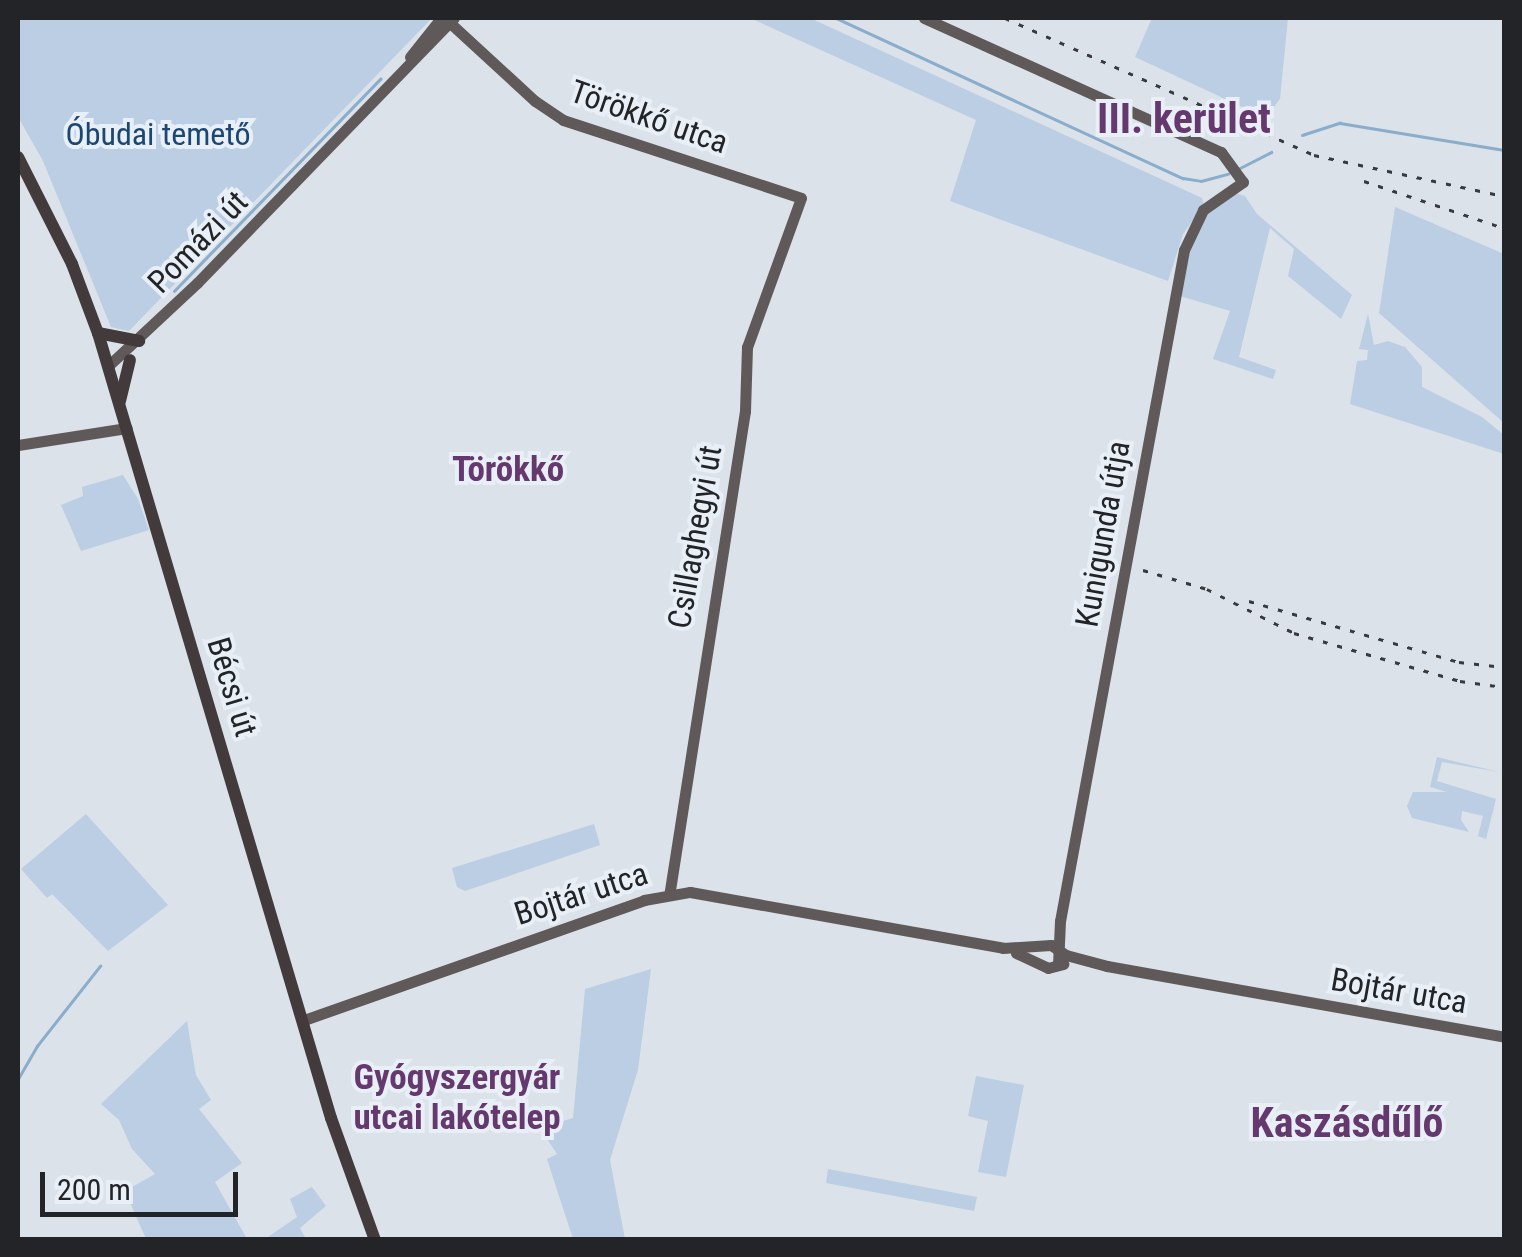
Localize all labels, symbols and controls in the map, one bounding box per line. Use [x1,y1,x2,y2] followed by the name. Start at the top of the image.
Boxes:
[565,72,733,162] street label: Törökkő utca
[1097,94,1271,144] district label: III. kerület
[65,115,251,153] park label: Óbudai temető
[140,183,256,301] street label: Pomázi út
[1068,438,1138,630] street label: Kunigunda útja
[660,443,730,631] street label: Csillaghegyi út
[452,449,564,491] district label: Törökkő
[199,633,265,741] street label: Bécsi út
[510,854,652,934] street label: Bojtár utca
[1328,960,1470,1022] street label: Bojtár utca
[353,1057,561,1139] district label: Gyógyszergyár utcai lakótelep
[1251,1098,1443,1148] district label: Kaszásdűlő
[45,1152,242,1214] scale bar
[57,1172,131,1207] text: 200 m

